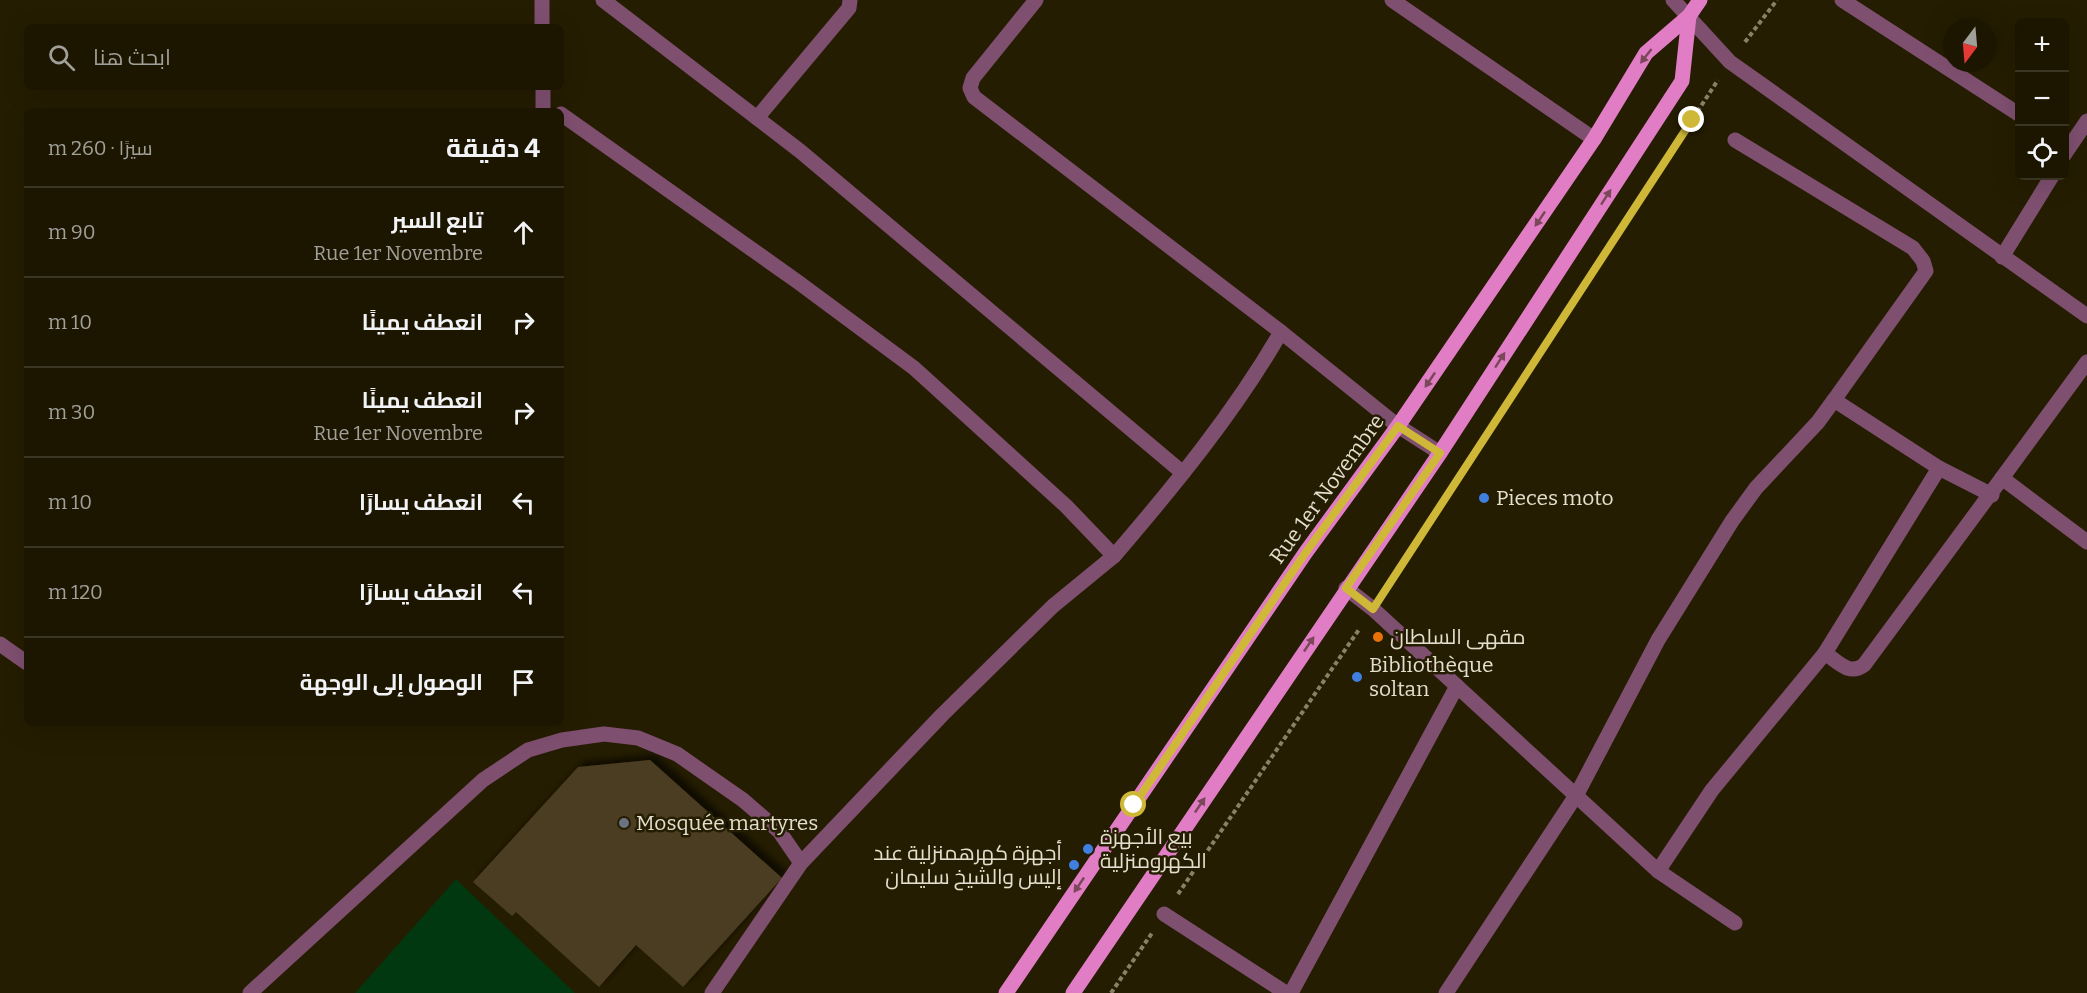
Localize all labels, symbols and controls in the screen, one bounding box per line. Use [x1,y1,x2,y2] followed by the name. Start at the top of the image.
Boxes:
[1943,18,1997,72] north arrow
[2015,18,2069,180] map controls
[2015,18,2069,72] button: +
[24,24,564,90] search box
[45,41,78,74] icon: search
[93,44,171,71] text: ابحث هنا
[1640,47,1652,63] one-way arrow
[2015,72,2069,126] button: −
[1678,106,1704,132] route end
[2015,126,2069,180] button: locate
[446,133,540,164] text: 4 دقيقة
[48,136,153,160] text: سيرًا · 260 m
[1601,189,1612,205] one-way arrow
[392,207,483,234] text: تابع السير
[1534,210,1546,226] one-way arrow
[507,216,540,249] icon: ahead
[48,220,96,244] text: 90 m
[313,241,483,265] text: Rue 1er Novembre
[507,306,540,339] icon: right
[362,309,483,336] text: انعطف يمينًا
[48,310,92,334] text: 10 m
[1494,353,1506,369] one-way arrow
[1424,371,1436,387] one-way arrow
[362,387,483,414] text: انعطف يمينًا
[507,396,540,429] icon: right
[48,400,95,424] text: 30 m
[1264,409,1390,569] street label: Rue 1er Novembre
[313,421,483,445] text: Rue 1er Novembre
[1496,485,1614,511] place label: Pieces moto
[507,486,540,519] icon: left
[359,489,483,516] text: انعطف يسارًا
[48,490,92,514] text: 10 m
[1477,491,1491,505] marker: Pieces moto
[507,576,540,609] icon: left
[359,579,483,606] text: انعطف يسارًا
[48,580,103,604] text: 120 m
[1390,624,1525,650] place label: مقهى السلطان
[1371,630,1385,644] marker: مقهى السلطان
[1303,635,1314,652] one-way arrow
[1369,652,1494,702] place label: Bibliothèque soltan
[507,666,540,699] icon: arrive
[300,669,483,696] text: الوصول إلى الوجهة
[1350,670,1364,684] marker: Bibliothèque soltan
[1120,791,1146,817] route start
[1194,797,1205,814] one-way arrow
[636,810,818,836] place label: Mosquée martyres
[617,816,631,830] marker: Mosquée martyres
[1100,824,1207,874] place label: بيع الأجهزة الكهرومنزلية
[873,840,1062,891] place label: أجهزة كهرهمنزلية عند إليس والشيخ سليمان
[1081,842,1095,856] marker: بيع الأجهزة الكهرومنزلية
[1067,858,1081,872] marker: أجهزة كهرهمنزلية عند إليس والشيخ سليمان
[1074,877,1085,893] one-way arrow

